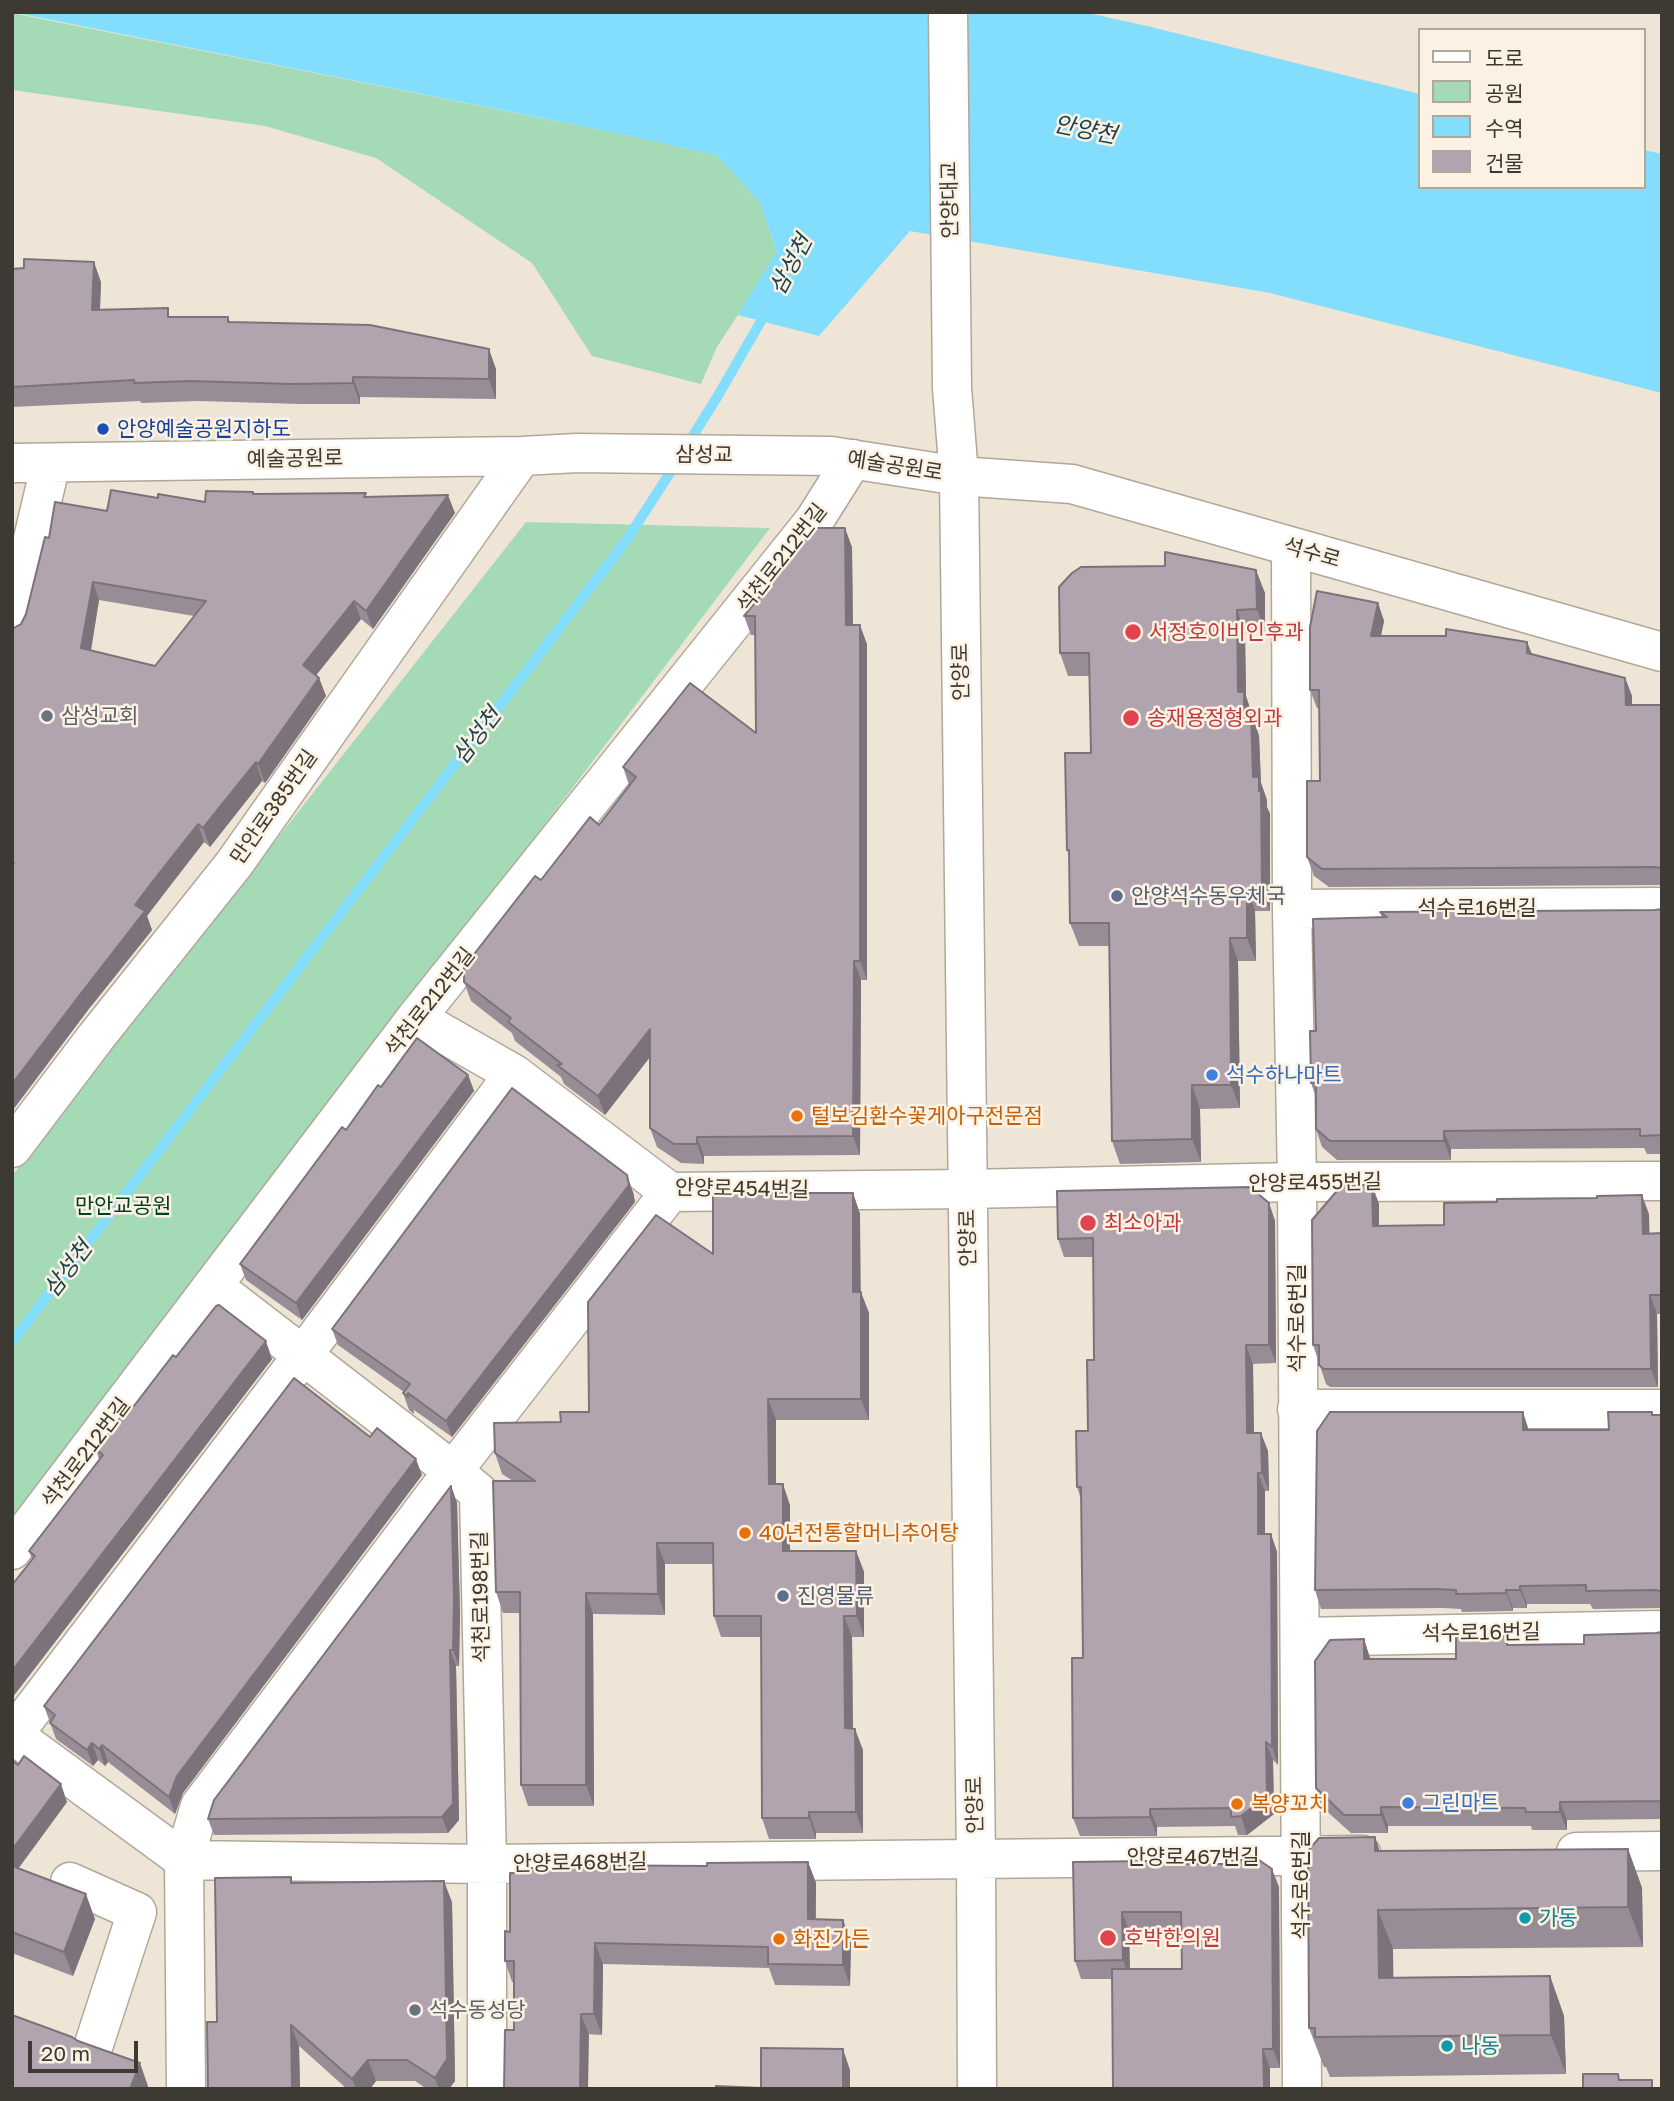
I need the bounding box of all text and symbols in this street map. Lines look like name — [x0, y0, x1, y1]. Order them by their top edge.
legend — [1418, 28, 1646, 189]
text: 도로 — [1485, 45, 1524, 71]
text: 공원 — [1485, 80, 1524, 106]
water label: 안양천 — [1051, 110, 1119, 150]
text: 수역 — [1485, 115, 1524, 141]
text: 건물 — [1485, 150, 1524, 176]
street label: 안양대교 — [937, 161, 963, 239]
water label: 삼성천 — [764, 230, 818, 300]
place label: 안양예술공원지하도 — [117, 416, 291, 442]
marker: 안양예술공원지하도 — [95, 421, 111, 437]
street label: 삼성교 — [675, 442, 733, 468]
street label: 예술공원로 — [246, 446, 344, 472]
street label: 예술공원로 — [845, 446, 945, 486]
street label: 석천로212번길 — [732, 499, 832, 617]
street label: 석수로 — [1281, 533, 1343, 573]
place label: 서정호이비인후과 — [1149, 619, 1304, 645]
marker: 서정호이비인후과 — [1123, 622, 1143, 642]
street label: 안양로 — [948, 643, 974, 701]
water label: 삼성천 — [447, 702, 507, 770]
place label: 삼성교회 — [61, 703, 138, 729]
place label: 송재용정형외과 — [1147, 705, 1282, 731]
marker: 삼성교회 — [39, 708, 55, 724]
marker: 송재용정형외과 — [1121, 708, 1141, 728]
street label: 만안로385번길 — [225, 745, 323, 869]
place label: 안양석수동우체국 — [1131, 883, 1286, 909]
marker: 안양석수동우체국 — [1109, 888, 1125, 904]
street label: 석수로16번길 — [1417, 895, 1537, 921]
street label: 석천로212번길 — [380, 943, 480, 1061]
place label: 석수하나마트 — [1226, 1062, 1342, 1088]
marker: 석수하나마트 — [1204, 1067, 1220, 1083]
place label: 털보김환수꽃게아구전문점 — [811, 1103, 1043, 1129]
marker: 털보김환수꽃게아구전문점 — [789, 1108, 805, 1124]
street label: 안양로455번길 — [1248, 1169, 1382, 1197]
street label: 안양로454번길 — [675, 1175, 809, 1203]
park label: 만안교공원 — [75, 1193, 171, 1219]
street label: 안양로 — [955, 1209, 981, 1267]
place label: 최소아과 — [1104, 1210, 1181, 1236]
marker: 최소아과 — [1078, 1213, 1098, 1233]
water label: 삼성천 — [38, 1235, 98, 1303]
street label: 석수로6번길 — [1284, 1263, 1310, 1373]
street label: 석천로212번길 — [36, 1393, 136, 1513]
place label: 40년전통할머니추어탕 — [759, 1520, 959, 1546]
marker: 40년전통할머니추어탕 — [737, 1525, 753, 1541]
street label: 석천로198번길 — [467, 1531, 495, 1663]
place label: 진영물류 — [797, 1583, 874, 1609]
marker: 진영물류 — [775, 1588, 791, 1604]
street label: 석수로16번길 — [1421, 1619, 1541, 1647]
street label: 안양로 — [962, 1776, 988, 1834]
place label: 그린마트 — [1422, 1790, 1499, 1816]
place label: 복양꼬치 — [1251, 1791, 1328, 1817]
marker: 그린마트 — [1400, 1795, 1416, 1811]
marker: 복양꼬치 — [1229, 1796, 1245, 1812]
street label: 석수로6번길 — [1288, 1830, 1314, 1940]
street label: 안양로467번길 — [1126, 1844, 1260, 1870]
street label: 안양로468번길 — [512, 1849, 648, 1877]
place label: 가동 — [1539, 1905, 1578, 1931]
marker: 가동 — [1517, 1910, 1533, 1926]
place label: 호박한의원 — [1124, 1925, 1221, 1951]
place label: 화진가든 — [793, 1926, 870, 1952]
marker: 호박한의원 — [1098, 1928, 1118, 1948]
marker: 화진가든 — [771, 1931, 787, 1947]
place label: 석수동성당 — [429, 1997, 526, 2023]
marker: 석수동성당 — [407, 2002, 423, 2018]
scale bar — [32, 2028, 142, 2072]
place label: 나동 — [1461, 2033, 1500, 2059]
marker: 나동 — [1439, 2038, 1455, 2054]
text: 20 m — [41, 2040, 90, 2066]

